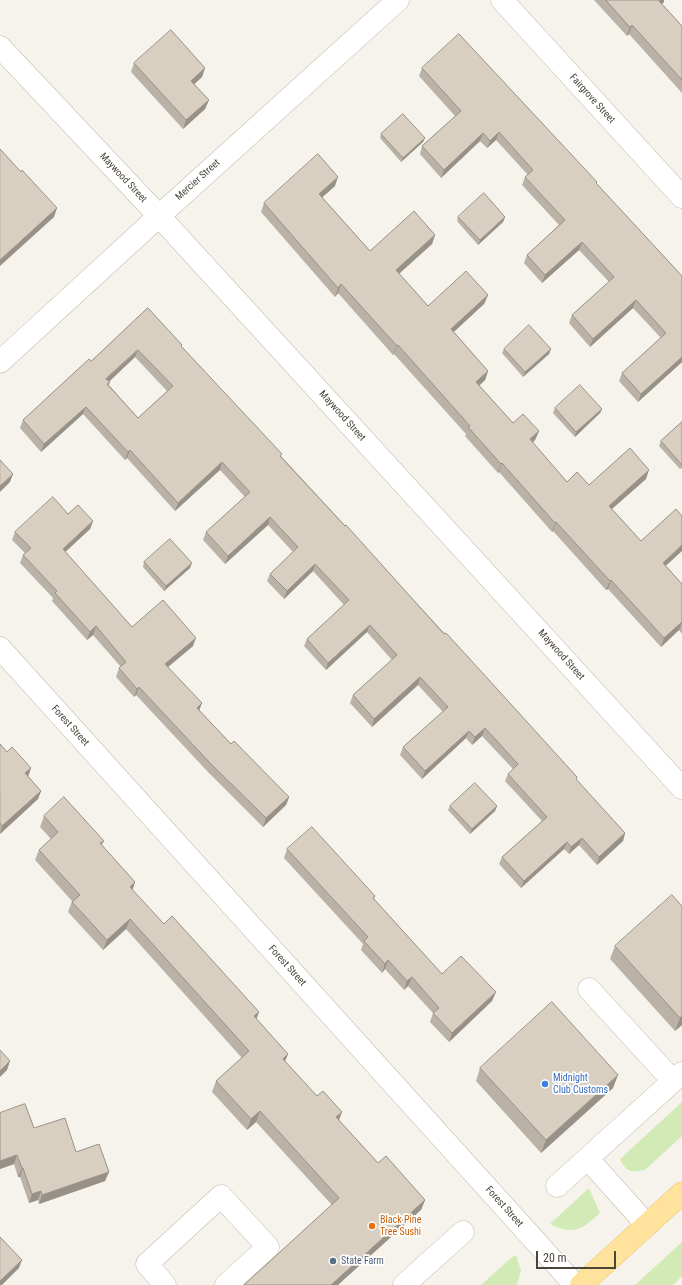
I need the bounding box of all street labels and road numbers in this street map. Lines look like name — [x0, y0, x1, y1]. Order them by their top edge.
street label: Fairgrove Street — [567, 72, 617, 126]
street label: Maywood Street — [97, 151, 149, 205]
street label: Mercier Street — [173, 157, 223, 203]
street label: Maywood Street — [316, 388, 368, 444]
street label: Maywood Street — [535, 627, 587, 683]
street label: Forest Street — [49, 703, 91, 749]
street label: Forest Street — [266, 943, 308, 989]
street label: Forest Street — [483, 1184, 525, 1230]

